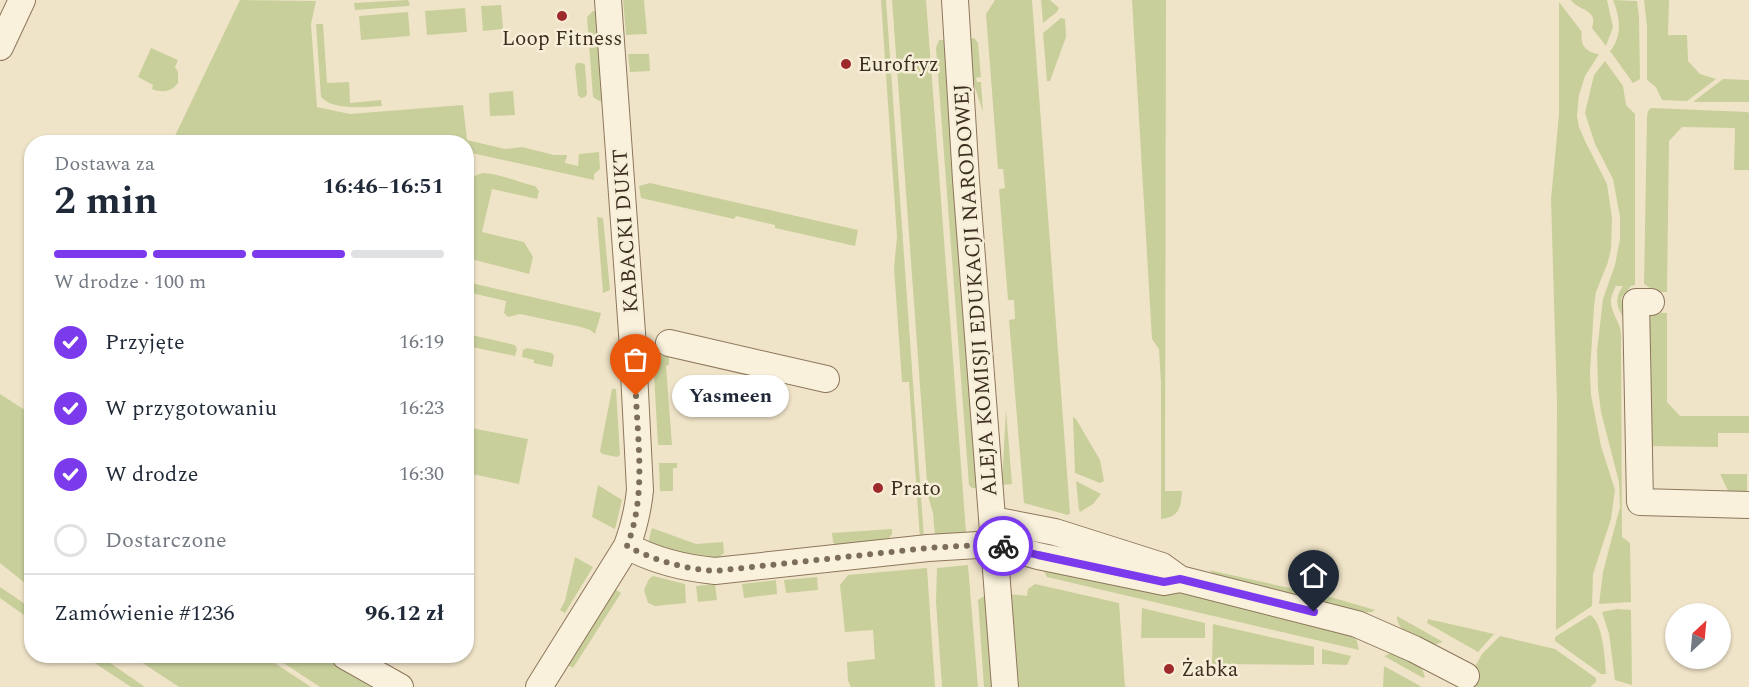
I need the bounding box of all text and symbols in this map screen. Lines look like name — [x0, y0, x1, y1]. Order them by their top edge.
marker: Loop Fitness — [555, 9, 569, 23]
place label: Loop Fitness — [502, 23, 622, 55]
place label: Eurofryz — [858, 49, 939, 81]
marker: Eurofryz — [839, 57, 853, 71]
street label: ALEJA KOMISJI EDUKACJI NARODOWEJ — [946, 82, 1006, 498]
street label: KABACKI DUKT — [604, 148, 648, 314]
text: Dostawa za — [54, 149, 155, 179]
text: 16:46–16:51 — [322, 170, 444, 203]
text: 2 min — [54, 172, 158, 231]
text: W drodze · 100 m — [54, 267, 206, 297]
icon: check — [54, 326, 87, 359]
text: Przyjęte — [105, 326, 185, 359]
text: 16:19 — [399, 327, 444, 357]
pin — [610, 334, 661, 396]
icon: bag — [619, 343, 652, 376]
callout: Yasmeen — [672, 375, 789, 417]
text: Yasmeen — [689, 381, 772, 411]
icon: check — [54, 392, 87, 425]
text: W przygotowaniu — [105, 392, 277, 425]
text: 16:23 — [399, 393, 444, 423]
icon: check — [54, 458, 87, 491]
text: W drodze — [105, 458, 198, 491]
text: 16:30 — [399, 459, 444, 489]
place label: Prato — [890, 473, 941, 505]
marker: Prato — [871, 481, 885, 495]
courier — [973, 516, 1033, 576]
text: Dostarczone — [105, 524, 227, 557]
icon: bike — [987, 530, 1020, 563]
pin — [1288, 550, 1339, 612]
icon: home — [1297, 559, 1330, 592]
text: Zamówienie #1236 — [54, 597, 235, 630]
text: 96.12 zł — [365, 597, 444, 630]
north arrow — [1665, 603, 1731, 669]
map controls — [1665, 603, 1731, 669]
place label: Żabka — [1181, 654, 1239, 686]
marker: Żabka — [1162, 662, 1176, 676]

